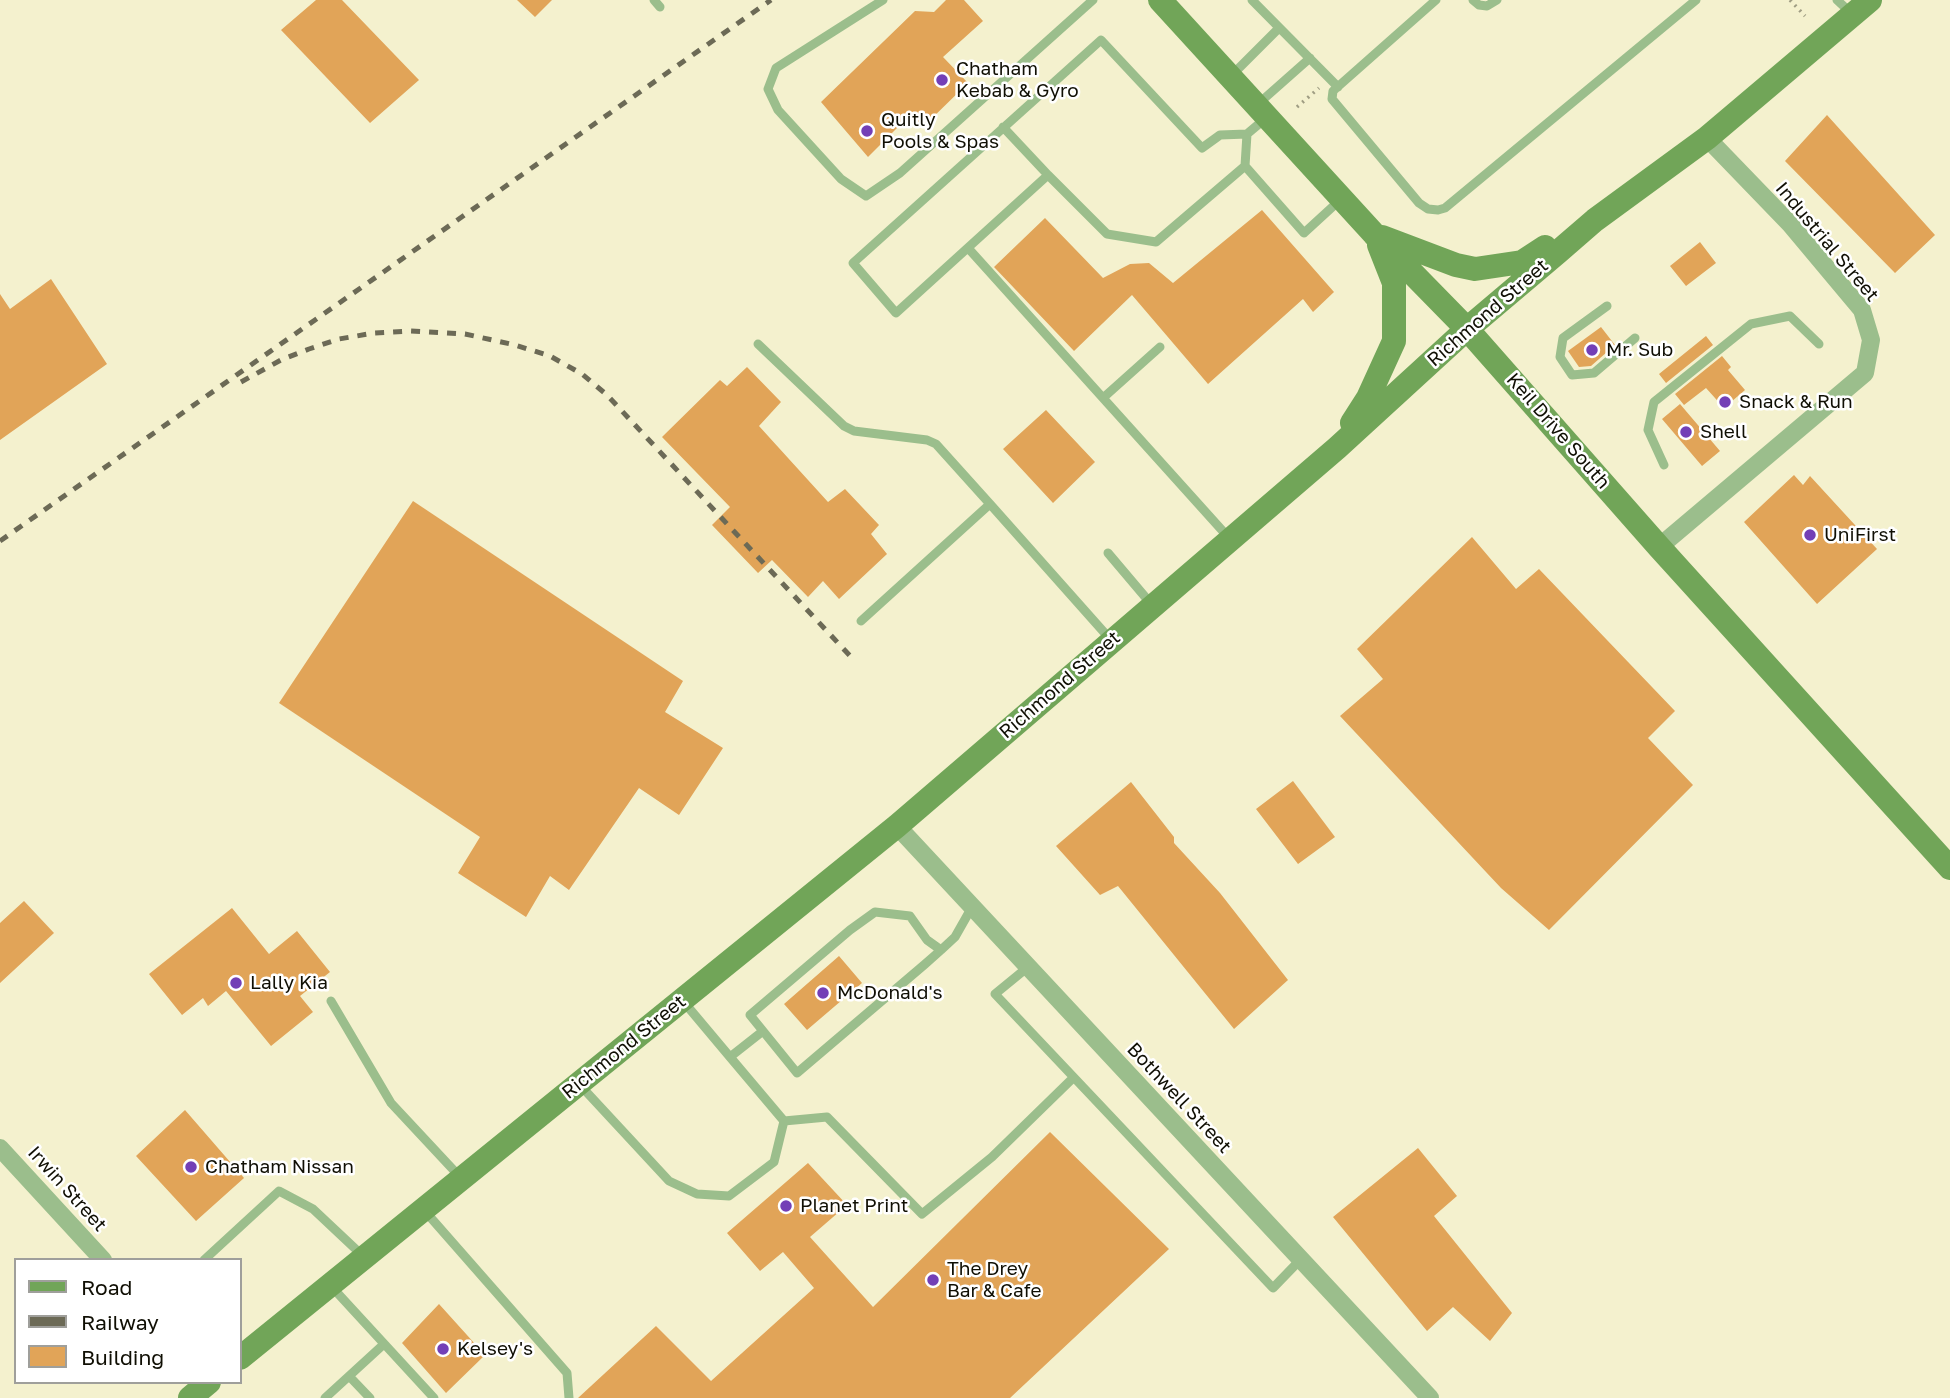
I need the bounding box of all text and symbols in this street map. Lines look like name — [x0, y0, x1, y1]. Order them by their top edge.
place label: Chatham Kebab & Gyro — [956, 58, 1079, 102]
marker: Chatham Kebab & Gyro — [934, 72, 950, 88]
place label: Quitly Pools & Spas — [881, 109, 999, 153]
marker: Quitly Pools & Spas — [859, 123, 875, 139]
street label: Industrial Street — [1770, 178, 1884, 306]
street label: Richmond Street — [1423, 254, 1553, 372]
place label: Mr. Sub — [1606, 339, 1673, 361]
marker: Mr. Sub — [1584, 342, 1600, 358]
street label: Keil Drive South — [1502, 368, 1614, 494]
place label: Snack & Run — [1739, 391, 1853, 413]
marker: Snack & Run — [1717, 394, 1733, 410]
place label: Shell — [1700, 421, 1747, 443]
marker: Shell — [1678, 424, 1694, 440]
place label: UniFirst — [1824, 524, 1896, 546]
marker: UniFirst — [1802, 527, 1818, 543]
street label: Richmond Street — [995, 626, 1125, 744]
place label: Lally Kia — [250, 972, 328, 994]
marker: Lally Kia — [228, 975, 244, 991]
place label: McDonald's — [837, 982, 943, 1004]
marker: McDonald's — [815, 985, 831, 1001]
street label: Richmond Street — [558, 990, 690, 1104]
street label: Bothwell Street — [1122, 1038, 1236, 1158]
street label: Irwin Street — [23, 1142, 111, 1236]
place label: Chatham Nissan — [205, 1156, 354, 1178]
marker: Chatham Nissan — [183, 1159, 199, 1175]
place label: Planet Print — [800, 1195, 908, 1217]
marker: Planet Print — [778, 1198, 794, 1214]
legend — [14, 1258, 242, 1384]
place label: The Drey Bar & Cafe — [947, 1258, 1042, 1302]
marker: The Drey Bar & Cafe — [925, 1272, 941, 1288]
text: Road — [81, 1274, 132, 1300]
text: Railway — [81, 1309, 159, 1335]
place label: Kelsey's — [457, 1338, 533, 1360]
marker: Kelsey's — [435, 1341, 451, 1357]
text: Building — [81, 1344, 164, 1370]

